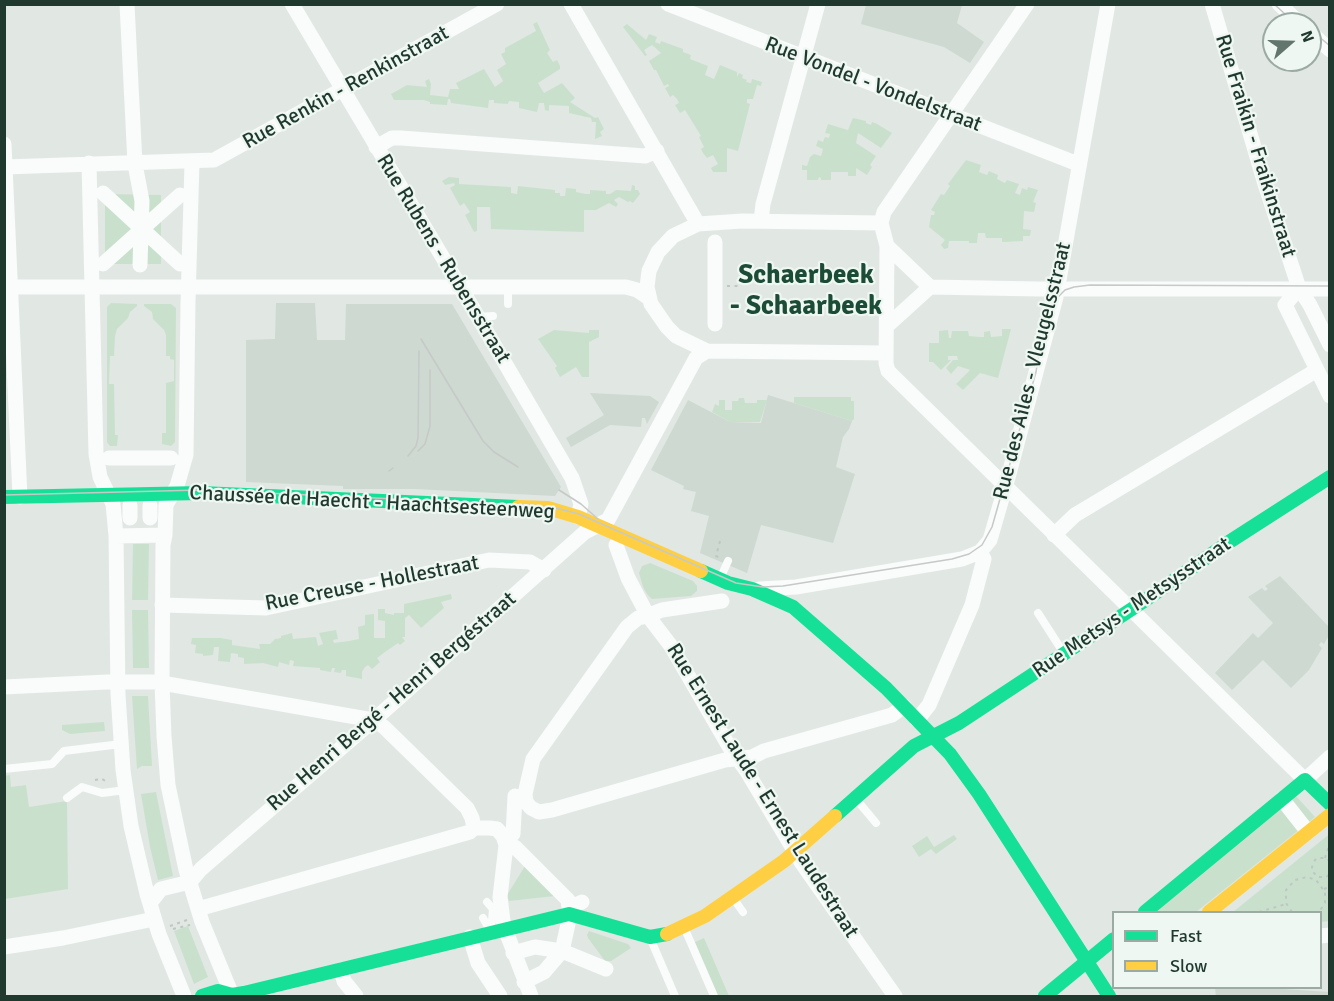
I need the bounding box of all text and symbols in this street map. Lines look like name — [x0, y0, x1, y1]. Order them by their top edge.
north arrow — [1262, 12, 1322, 72]
street label: Rue Renkin - Renkinstraat — [239, 21, 453, 155]
text: N — [1296, 28, 1318, 45]
street label: Rue Fraikin - Fraikinstraat — [1209, 31, 1301, 261]
street label: Rue Vondel - Vondelstraat — [761, 32, 985, 138]
street label: Rue Rubens - Rubensstraat — [371, 150, 515, 368]
street label: Rue des Ailes - Vleugelsstraat — [989, 240, 1077, 502]
district label: Schaerbeek - Schaarbeek — [730, 260, 882, 323]
street label: Chaussée de Haecht - Haachtsesteenweg — [189, 481, 555, 525]
street label: Rue Metsys - Metsysstraat — [1028, 532, 1236, 684]
street label: Rue Creuse - Hollestraat — [263, 551, 481, 617]
street label: Rue Henri Bergé - Henri Bergéstraat — [262, 587, 522, 817]
street label: Rue Ernest Laude - Ernest Laudestraat — [661, 639, 863, 943]
legend — [1112, 911, 1322, 989]
text: Fast — [1170, 925, 1202, 947]
text: Slow — [1170, 955, 1207, 977]

